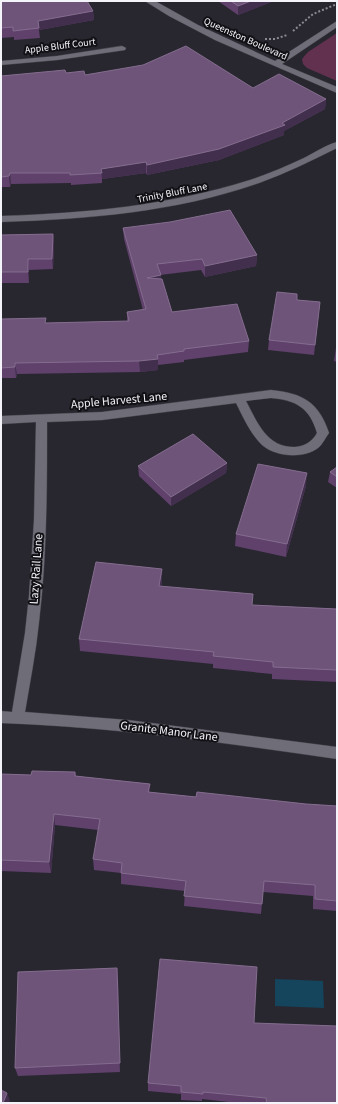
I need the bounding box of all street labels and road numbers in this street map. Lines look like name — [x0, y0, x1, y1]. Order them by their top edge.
street label: Queenston Boulevard — [201, 14, 290, 64]
street label: Apple Bluff Court — [24, 35, 97, 57]
street label: Trinity Bluff Lane — [136, 179, 208, 207]
street label: Apple Harvest Lane — [70, 388, 168, 413]
street label: Lazy Rail Lane — [26, 533, 47, 605]
street label: Granite Manor Lane — [119, 717, 219, 746]

